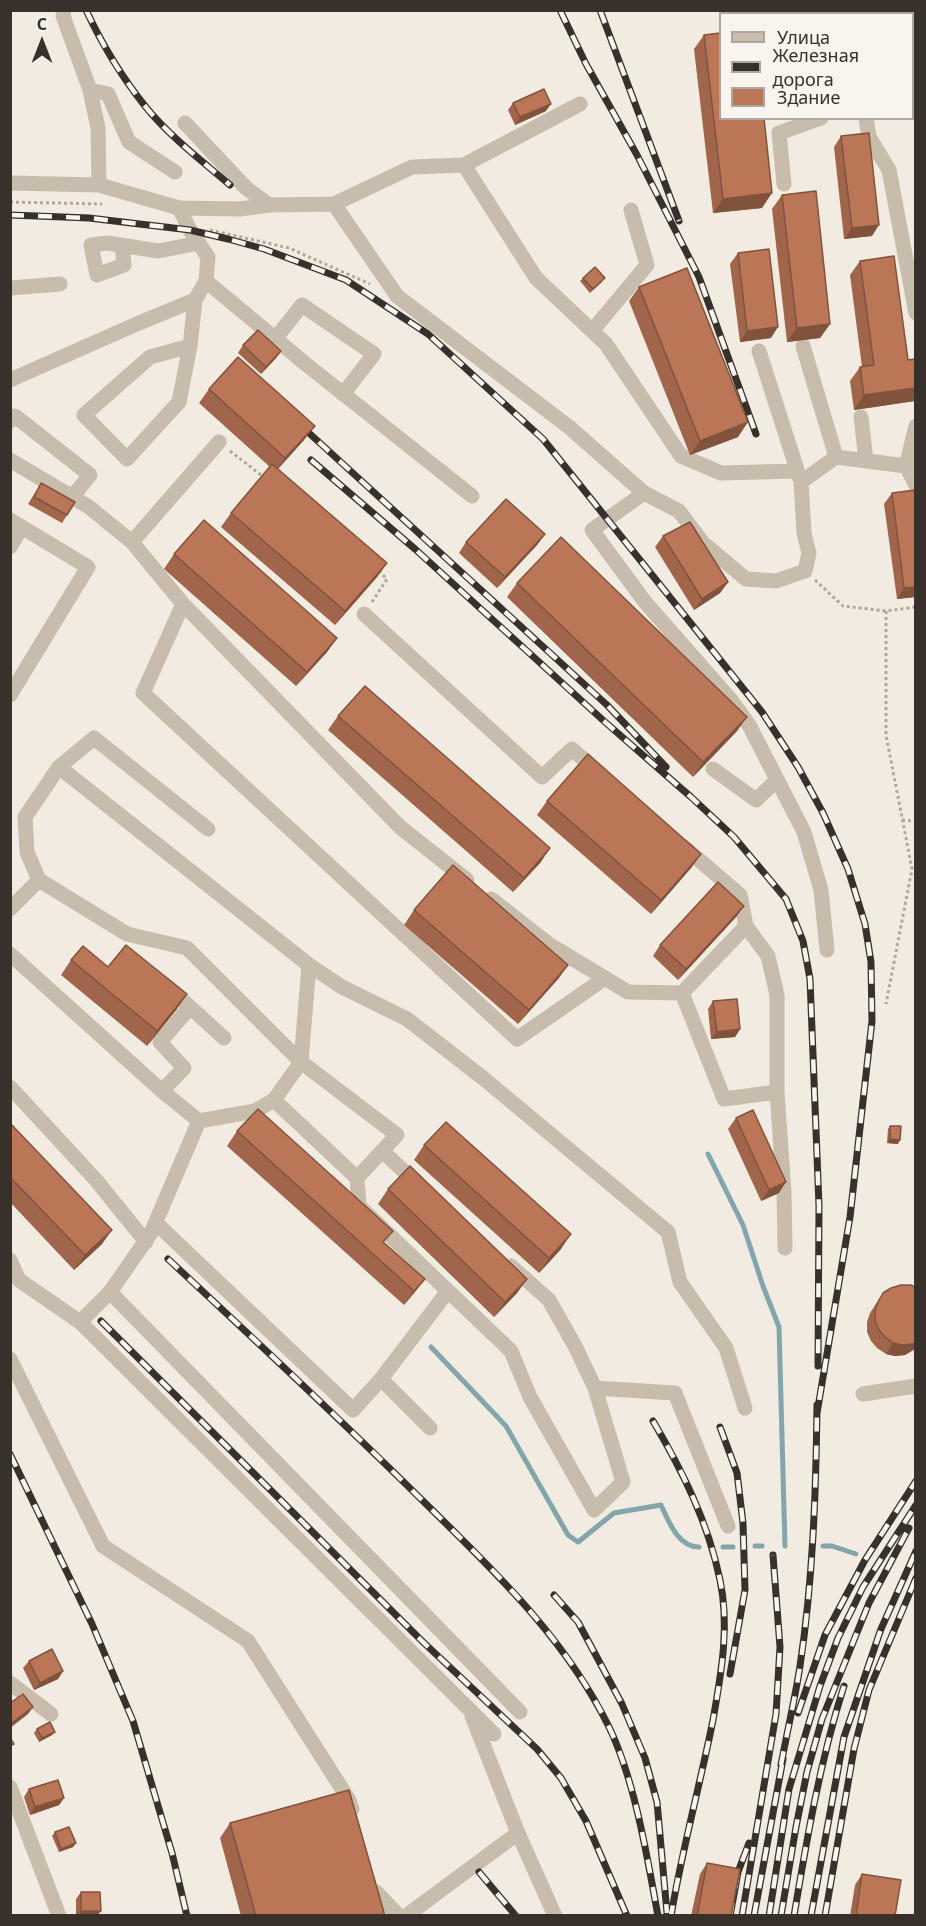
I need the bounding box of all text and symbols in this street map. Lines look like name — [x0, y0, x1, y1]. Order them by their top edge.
north arrow — [12, 12, 72, 72]
legend — [719, 12, 914, 120]
text: С — [37, 13, 47, 35]
text: Улица — [777, 25, 830, 49]
text: Железная дорога — [773, 43, 859, 91]
text: Здание — [777, 85, 840, 109]

